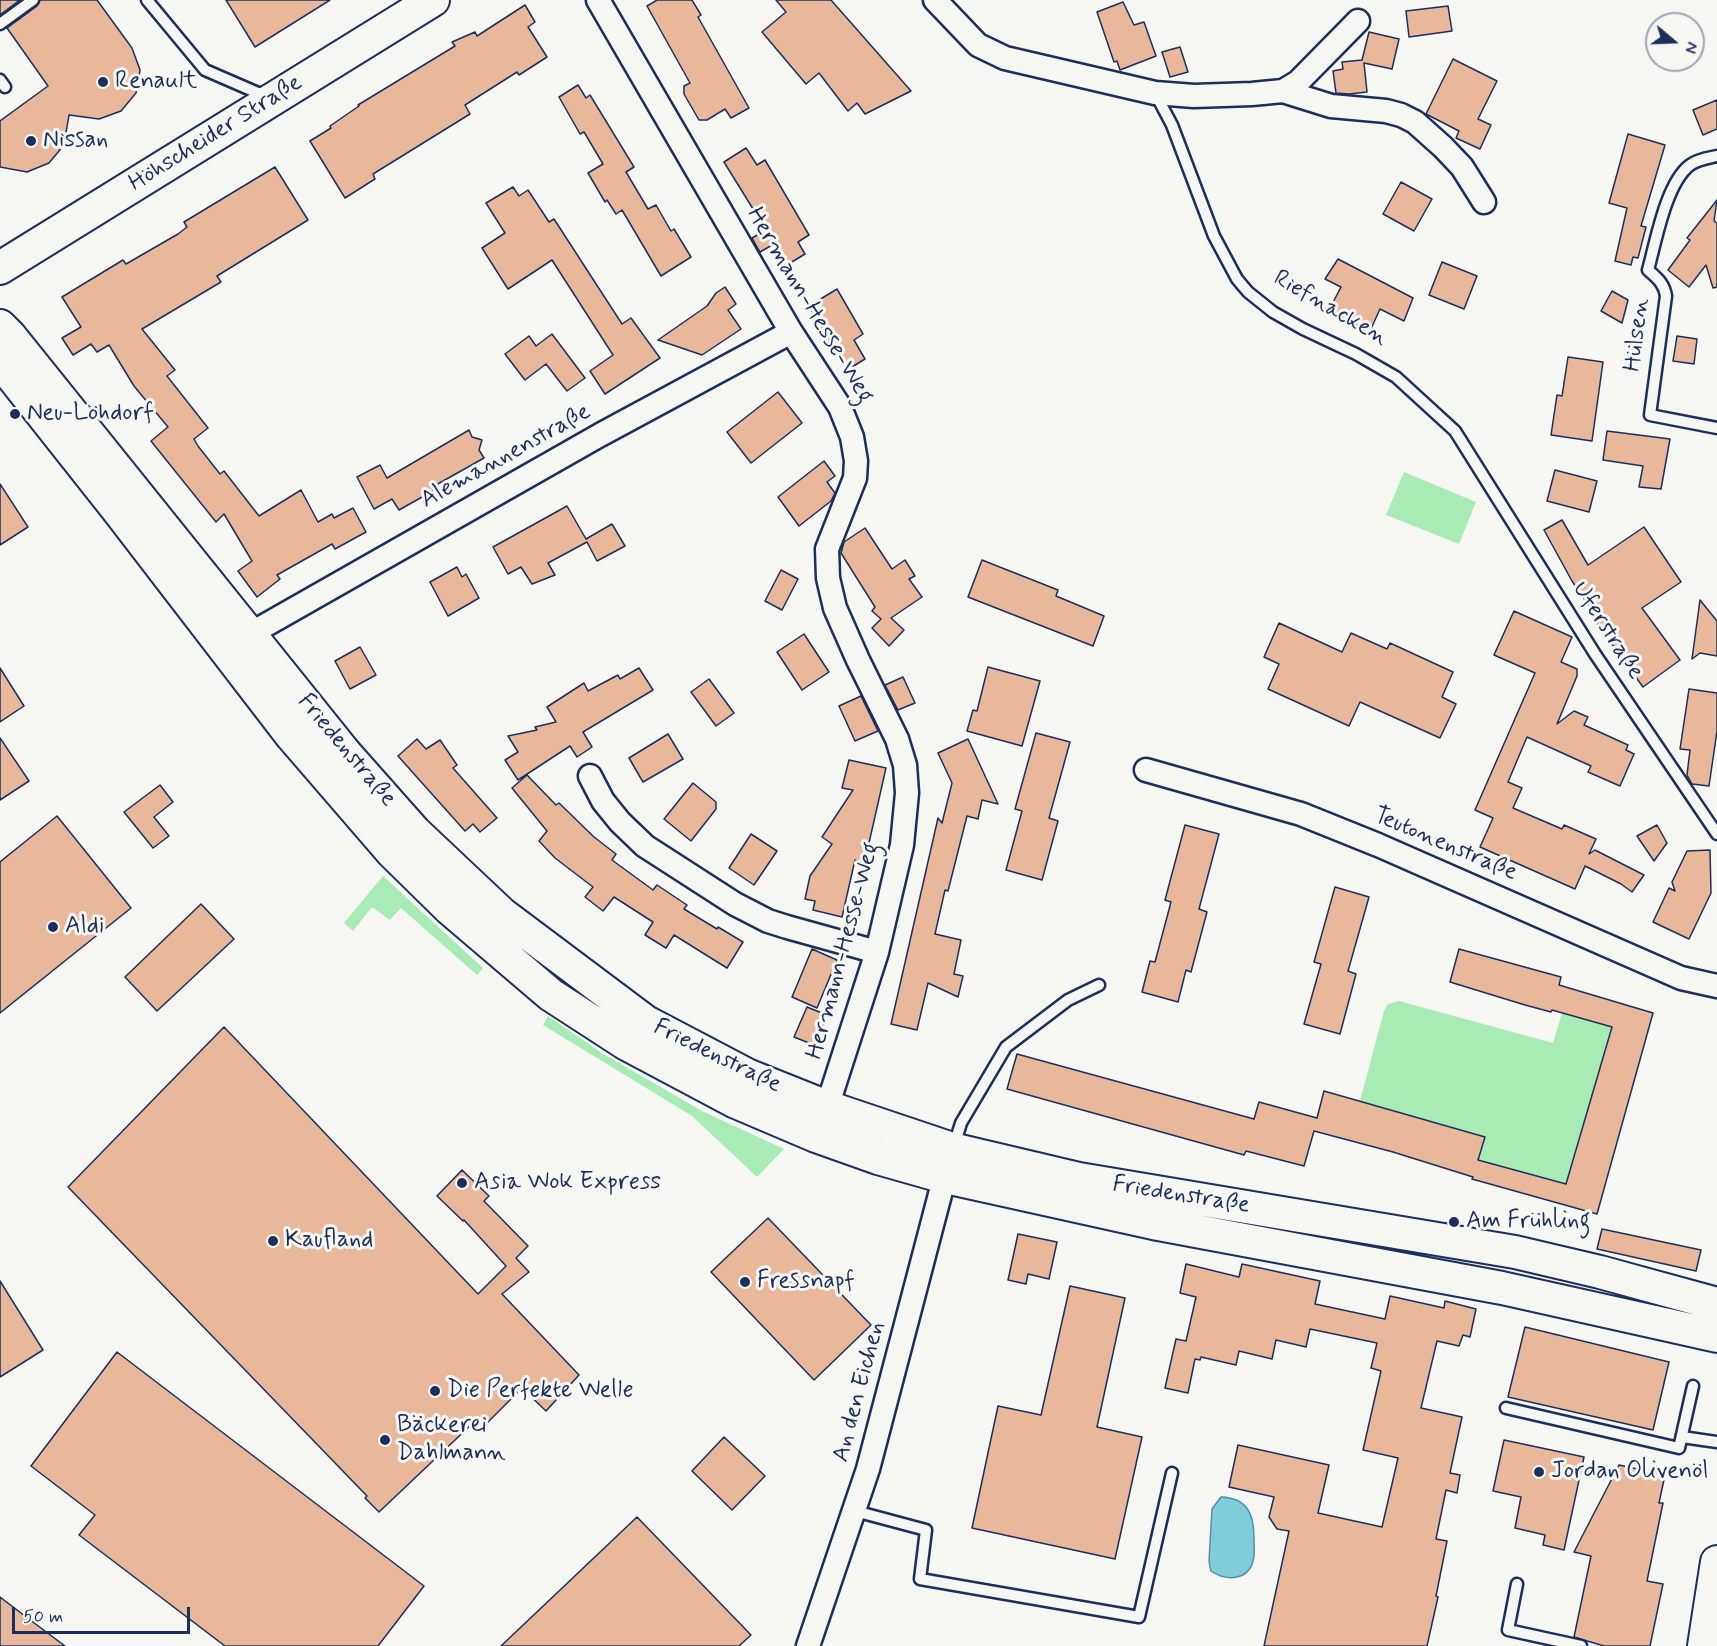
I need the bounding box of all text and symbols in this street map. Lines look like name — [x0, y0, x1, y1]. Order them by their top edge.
north arrow — [1645, 12, 1705, 72]
text: N — [1679, 39, 1702, 56]
place label: Renault — [115, 68, 197, 96]
street label: Höhscheider Straße — [124, 69, 308, 199]
marker: Renault — [96, 75, 110, 89]
place label: Nissan — [43, 127, 108, 155]
marker: Nissan — [24, 134, 38, 148]
street label: Hermann-Hesse-Weg — [739, 203, 879, 409]
street label: Riefnacken — [1268, 265, 1392, 353]
street label: Hülsen — [1619, 297, 1657, 373]
street label: Alemannenstraße — [416, 398, 596, 516]
place label: Neu-Löhdorf — [27, 400, 154, 428]
marker: Neu-Löhdorf — [8, 407, 22, 421]
street label: Uferstraße — [1565, 577, 1649, 685]
street label: Friedenstraße — [290, 689, 402, 813]
street label: Teutonenstraße — [1369, 802, 1521, 888]
street label: Hermann-Hesse-Weg — [801, 839, 887, 1063]
place label: Aldi — [65, 913, 104, 941]
marker: Aldi — [46, 920, 60, 934]
street label: Friedenstraße — [648, 1014, 786, 1100]
place label: Asia Wok Express — [474, 1169, 661, 1197]
street label: Friedenstraße — [1110, 1171, 1252, 1221]
marker: Asia Wok Express — [455, 1176, 469, 1190]
place label: Am Frühling — [1466, 1208, 1591, 1236]
marker: Am Frühling — [1447, 1215, 1461, 1229]
place label: Kaufland — [285, 1227, 373, 1255]
marker: Kaufland — [266, 1234, 280, 1248]
place label: Fressnapf — [757, 1268, 855, 1296]
marker: Fressnapf — [738, 1275, 752, 1289]
street label: An den Eichen — [827, 1319, 893, 1465]
place label: Die Perfekte Welle — [447, 1377, 634, 1405]
marker: Die Perfekte Welle — [428, 1384, 442, 1398]
place label: Bäckerei Dahlmann — [397, 1412, 506, 1468]
marker: Bäckerei Dahlmann — [378, 1433, 392, 1447]
place label: Jordan Olivenöl — [1551, 1458, 1708, 1486]
marker: Jordan Olivenöl — [1532, 1465, 1546, 1479]
scale bar — [15, 1595, 194, 1633]
text: 50 m — [23, 1605, 63, 1629]

